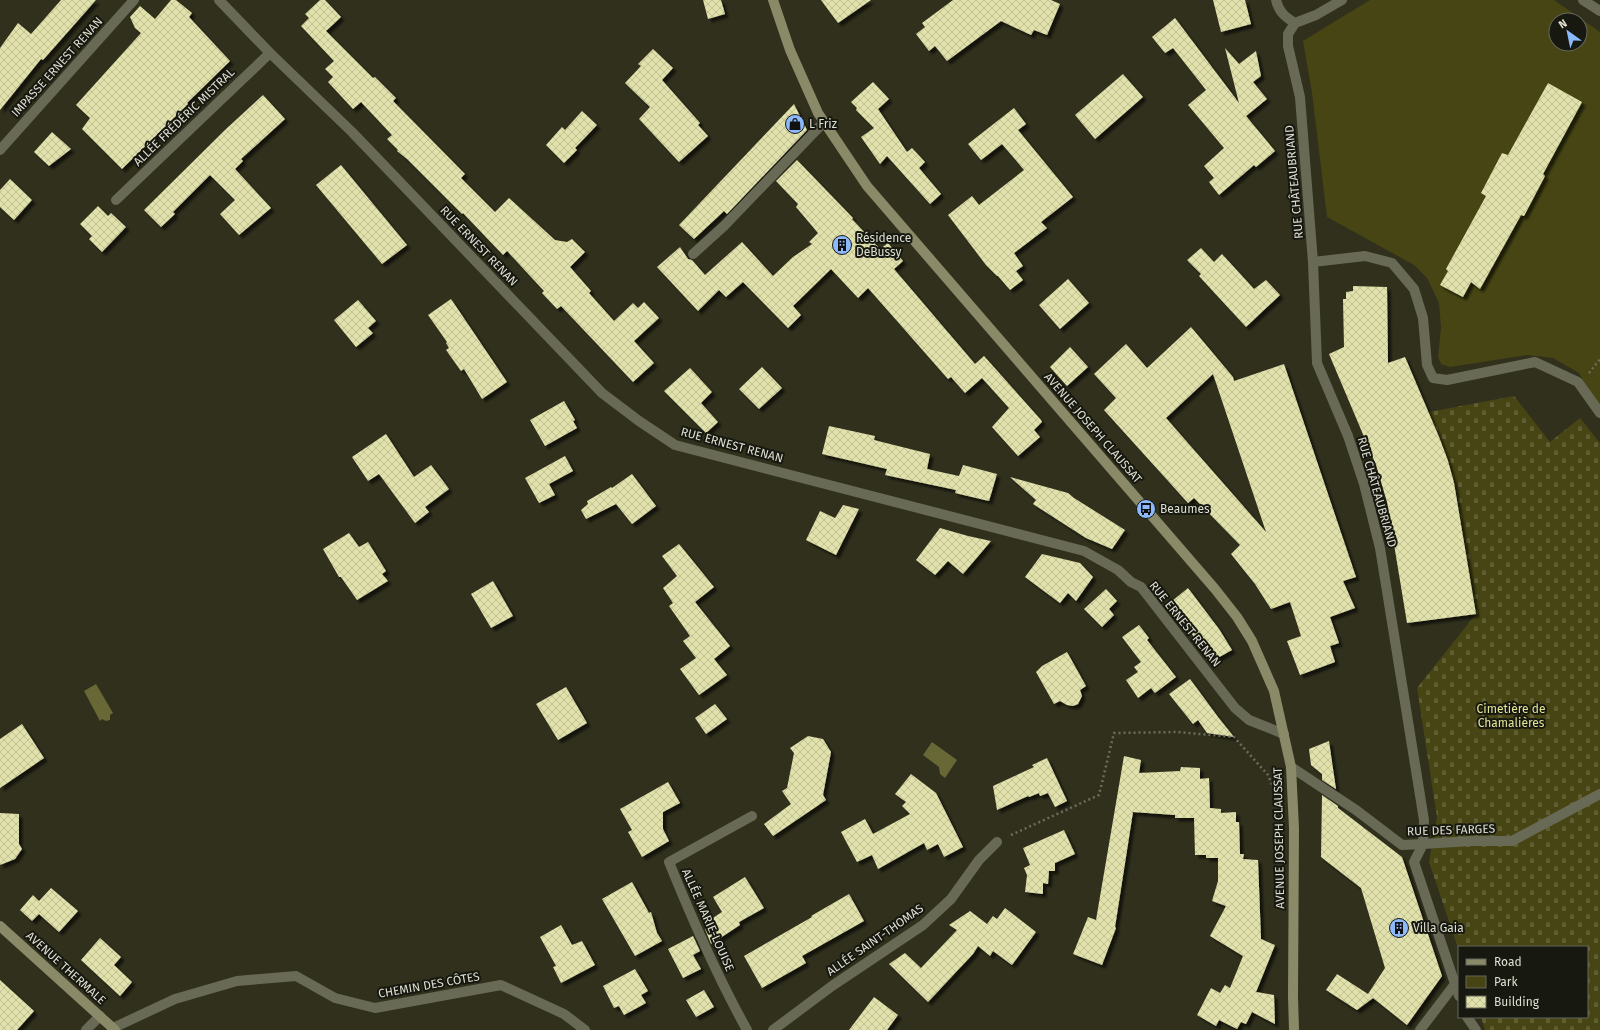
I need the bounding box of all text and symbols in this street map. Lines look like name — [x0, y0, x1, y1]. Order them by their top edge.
north arrow — [1548, 12, 1588, 52]
street label: IMPASSE ERNEST RENAN — [9, 14, 105, 120]
text: N — [1556, 17, 1569, 31]
street label: ALLÉE FRÉDÉRIC MISTRAL — [130, 64, 237, 169]
shop icon: L Friz — [784, 113, 806, 135]
place label: L Friz — [809, 117, 837, 131]
street label: RUE CHÂTEAUBRIAND — [1281, 124, 1306, 240]
street label: RUE ERNEST RENAN — [437, 203, 521, 289]
place label: Résidence DeBussy — [856, 231, 911, 259]
building icon: Résidence DeBussy — [831, 234, 853, 256]
street label: AVENUE JOSEPH CLAUSSAT — [1041, 370, 1145, 487]
street label: RUE ERNEST RENAN — [679, 425, 785, 465]
street label: RUE CHÂTEAUBRIAND — [1355, 435, 1400, 549]
bus stop icon: Beaumes — [1135, 498, 1157, 520]
place label: Beaumes — [1160, 502, 1210, 516]
street label: RUE ERNEST RENAN — [1146, 579, 1224, 669]
park label: Cimetière de Chamalières — [1477, 702, 1545, 730]
street label: AVENUE JOSEPH CLAUSSAT — [1271, 766, 1287, 909]
street label: RUE DES FARGES — [1407, 821, 1496, 839]
street label: ALLÉE MARIE-LOUISE — [679, 866, 738, 974]
street label: ALLÉE SAINT-THOMAS — [823, 900, 927, 979]
building icon: Villa Gaia — [1388, 917, 1410, 939]
place label: Villa Gaia — [1413, 921, 1464, 935]
street label: AVENUE THERMALE — [23, 929, 109, 1007]
legend — [1458, 946, 1588, 1018]
text: Road — [1494, 955, 1522, 969]
street label: CHEMIN DES CÔTES — [377, 968, 481, 1001]
text: Park — [1494, 975, 1518, 989]
text: Building — [1494, 995, 1540, 1009]

